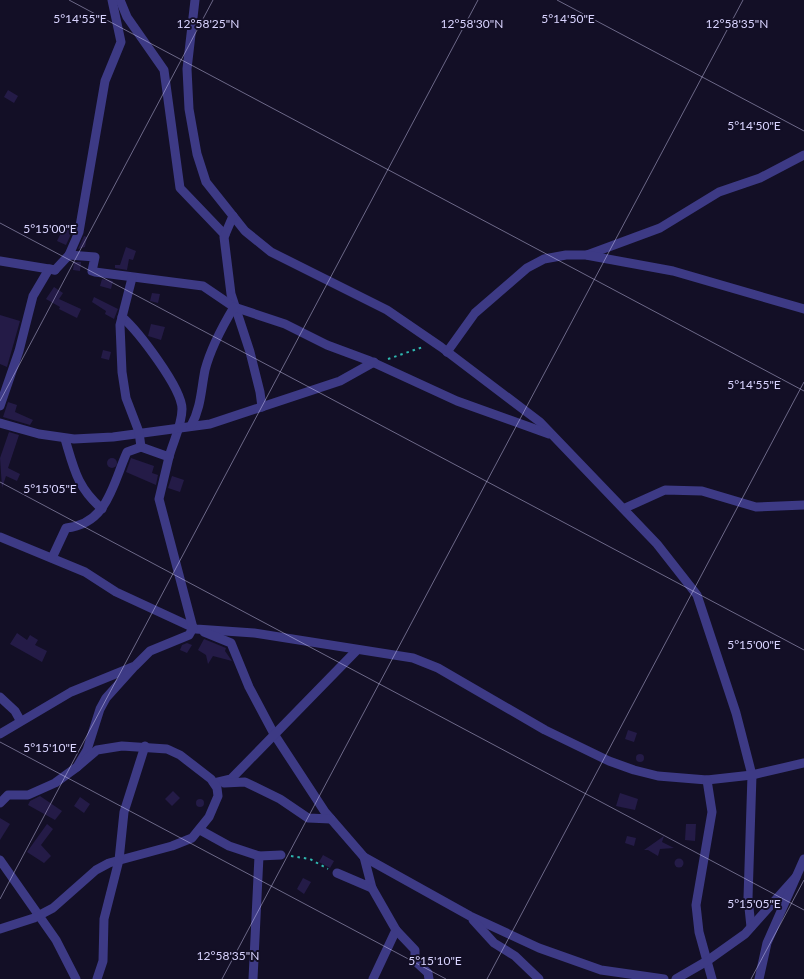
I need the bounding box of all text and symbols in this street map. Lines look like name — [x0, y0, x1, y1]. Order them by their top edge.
text: 5°14'55"E — [53, 11, 107, 26]
text: 5°14'50"E — [541, 11, 595, 26]
text: 12°58'25"N — [177, 16, 239, 31]
text: 12°58'30"N — [441, 16, 503, 31]
text: 12°58'35"N — [706, 16, 768, 31]
text: 5°14'50"E — [727, 118, 781, 133]
text: 5°15'00"E — [23, 221, 77, 236]
text: 5°14'55"E — [727, 377, 781, 392]
text: 5°15'05"E — [23, 481, 77, 496]
text: 5°15'00"E — [727, 637, 781, 652]
text: 5°15'10"E — [23, 740, 77, 755]
text: 5°15'05"E — [727, 896, 781, 911]
text: 12°58'35"N — [197, 948, 259, 963]
text: 5°15'10"E — [408, 953, 462, 968]

